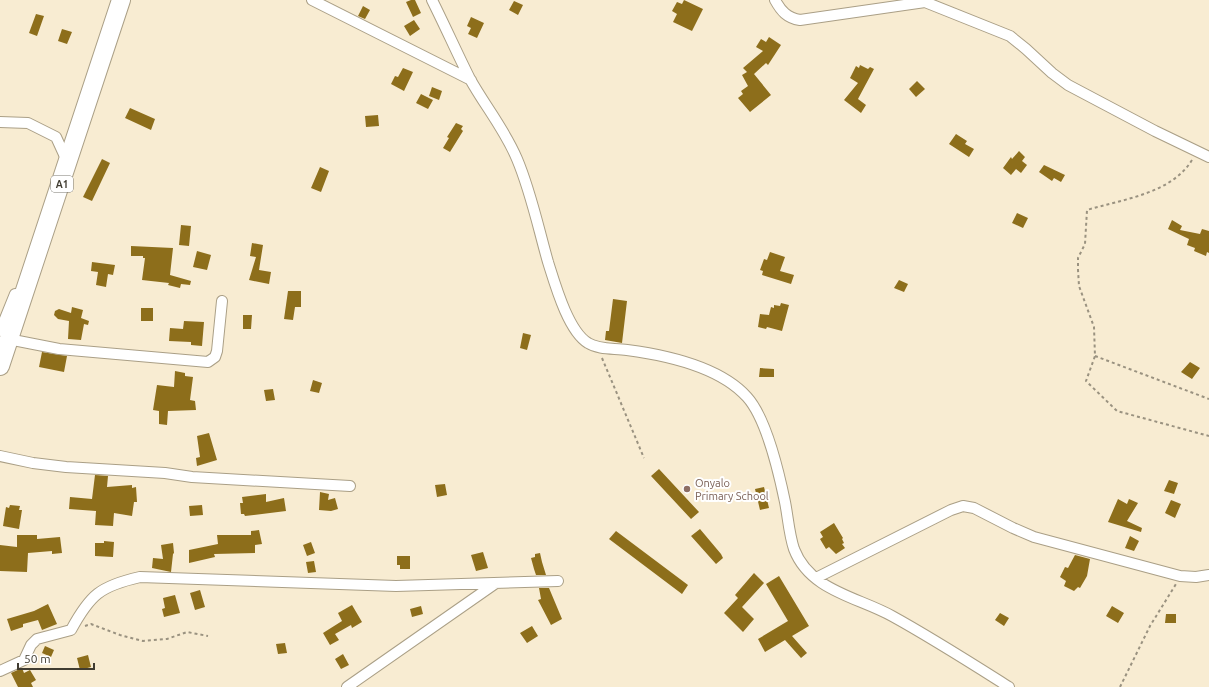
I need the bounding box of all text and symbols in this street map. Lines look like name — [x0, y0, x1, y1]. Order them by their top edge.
road number: A1 — [51, 176, 73, 192]
place label: Onyalo Primary School — [695, 477, 769, 502]
marker: Onyalo Primary School — [682, 484, 692, 494]
scale bar — [18, 645, 94, 671]
text: 50 m — [24, 652, 51, 665]

